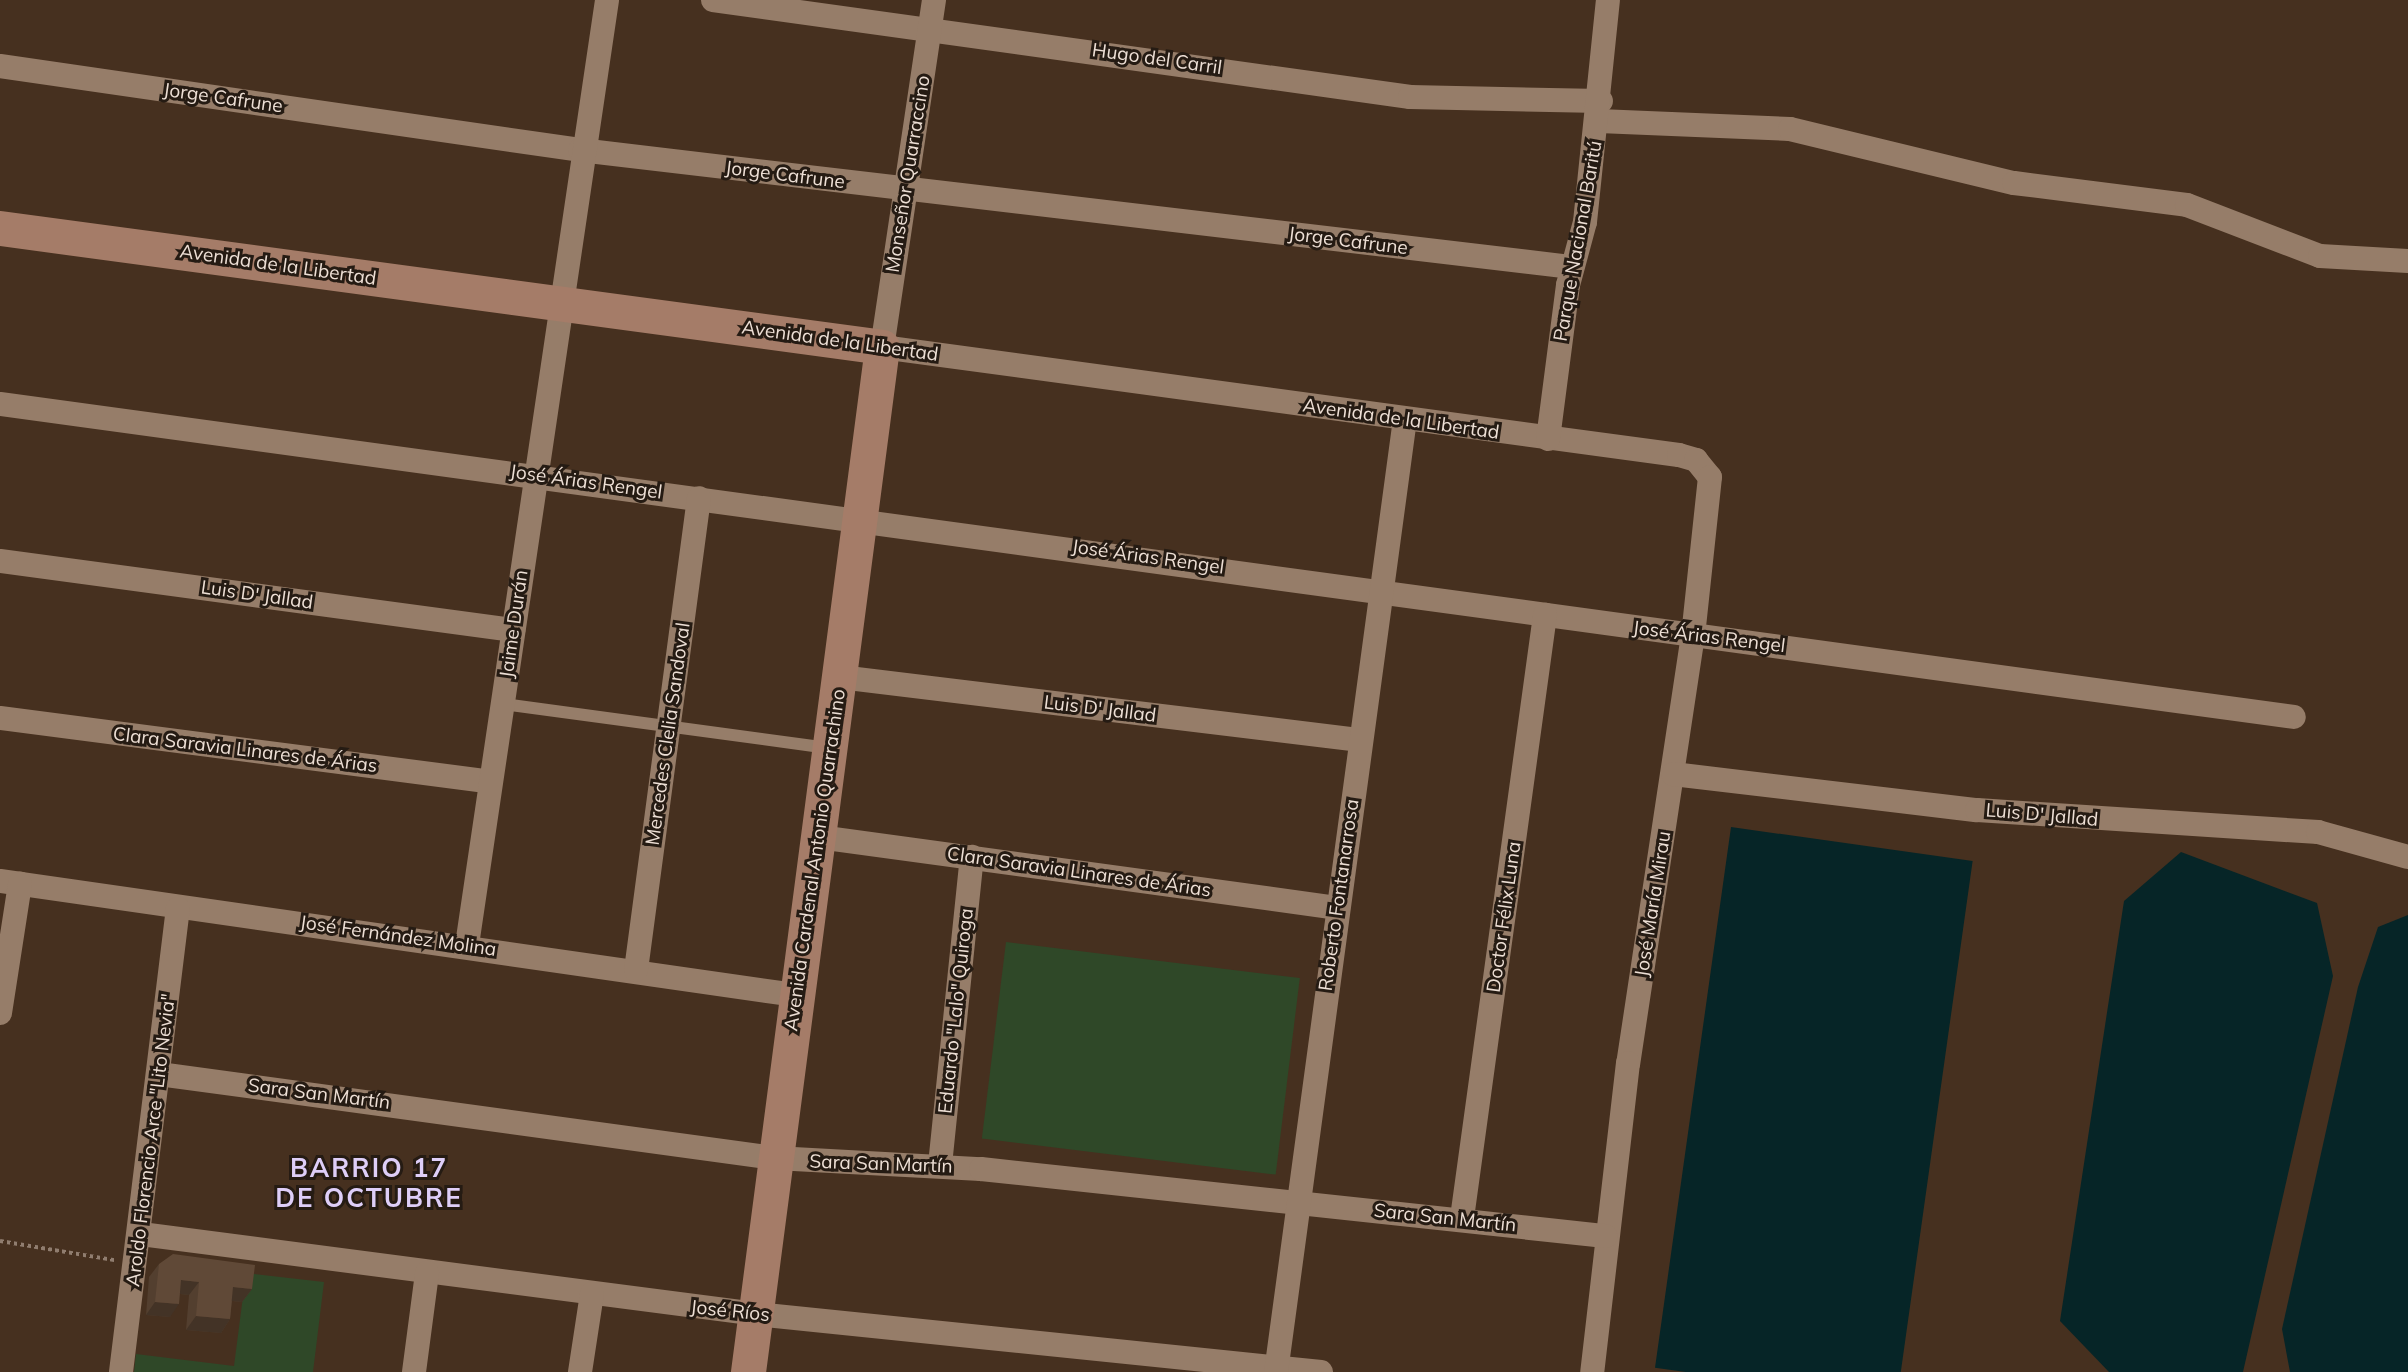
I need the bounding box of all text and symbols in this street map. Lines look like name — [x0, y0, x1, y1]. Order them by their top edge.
street label: Hugo del Carril — [1091, 39, 1223, 79]
street label: Monseñor Quarraccino — [881, 74, 935, 274]
street label: Jorge Cafrune — [162, 78, 284, 118]
street label: Parque Nacional Baritú — [1549, 139, 1607, 343]
street label: Jorge Cafrune — [724, 156, 846, 194]
street label: Jorge Cafrune — [1287, 222, 1409, 260]
street label: Avenida de la Libertad — [178, 240, 378, 290]
street label: Avenida de la Libertad — [740, 316, 940, 366]
street label: Avenida de la Libertad — [1301, 394, 1501, 444]
street label: José Árias Rengel — [508, 460, 664, 504]
street label: José Árias Rengel — [1070, 535, 1226, 579]
street label: Jaime Durán — [495, 569, 533, 679]
street label: Luis D' Jallad — [200, 576, 314, 614]
street label: José Árias Rengel — [1631, 616, 1787, 658]
street label: Mercedes Clelia Sandoval — [641, 621, 695, 847]
street label: Avenida Cardenal Antonio Quarrachino — [780, 688, 850, 1032]
street label: Luis D' Jallad — [1043, 691, 1157, 727]
street label: Clara Saravia Linares de Árias — [112, 722, 378, 778]
street label: Roberto Fontanarrosa — [1314, 798, 1364, 992]
street label: Luis D' Jallad — [1985, 799, 2099, 831]
street label: José María Mirau — [1630, 829, 1676, 979]
street label: Doctor Félix Luna — [1482, 840, 1526, 994]
street label: Clara Saravia Linares de Árias — [946, 842, 1212, 902]
street label: Eduardo "Lalo" Quiroga — [934, 907, 978, 1115]
street label: José Fernández Molina — [298, 911, 498, 961]
street label: Aroldo Florencio Arce "Lito Nevia" — [122, 992, 180, 1288]
street label: Sara San Martín — [247, 1074, 391, 1114]
street label: Sara San Martín — [809, 1150, 953, 1178]
district label: BARRIO 17 DE OCTUBRE — [277, 1152, 461, 1214]
street label: Sara San Martín — [1373, 1199, 1517, 1237]
street label: José Ríos — [689, 1295, 771, 1327]

